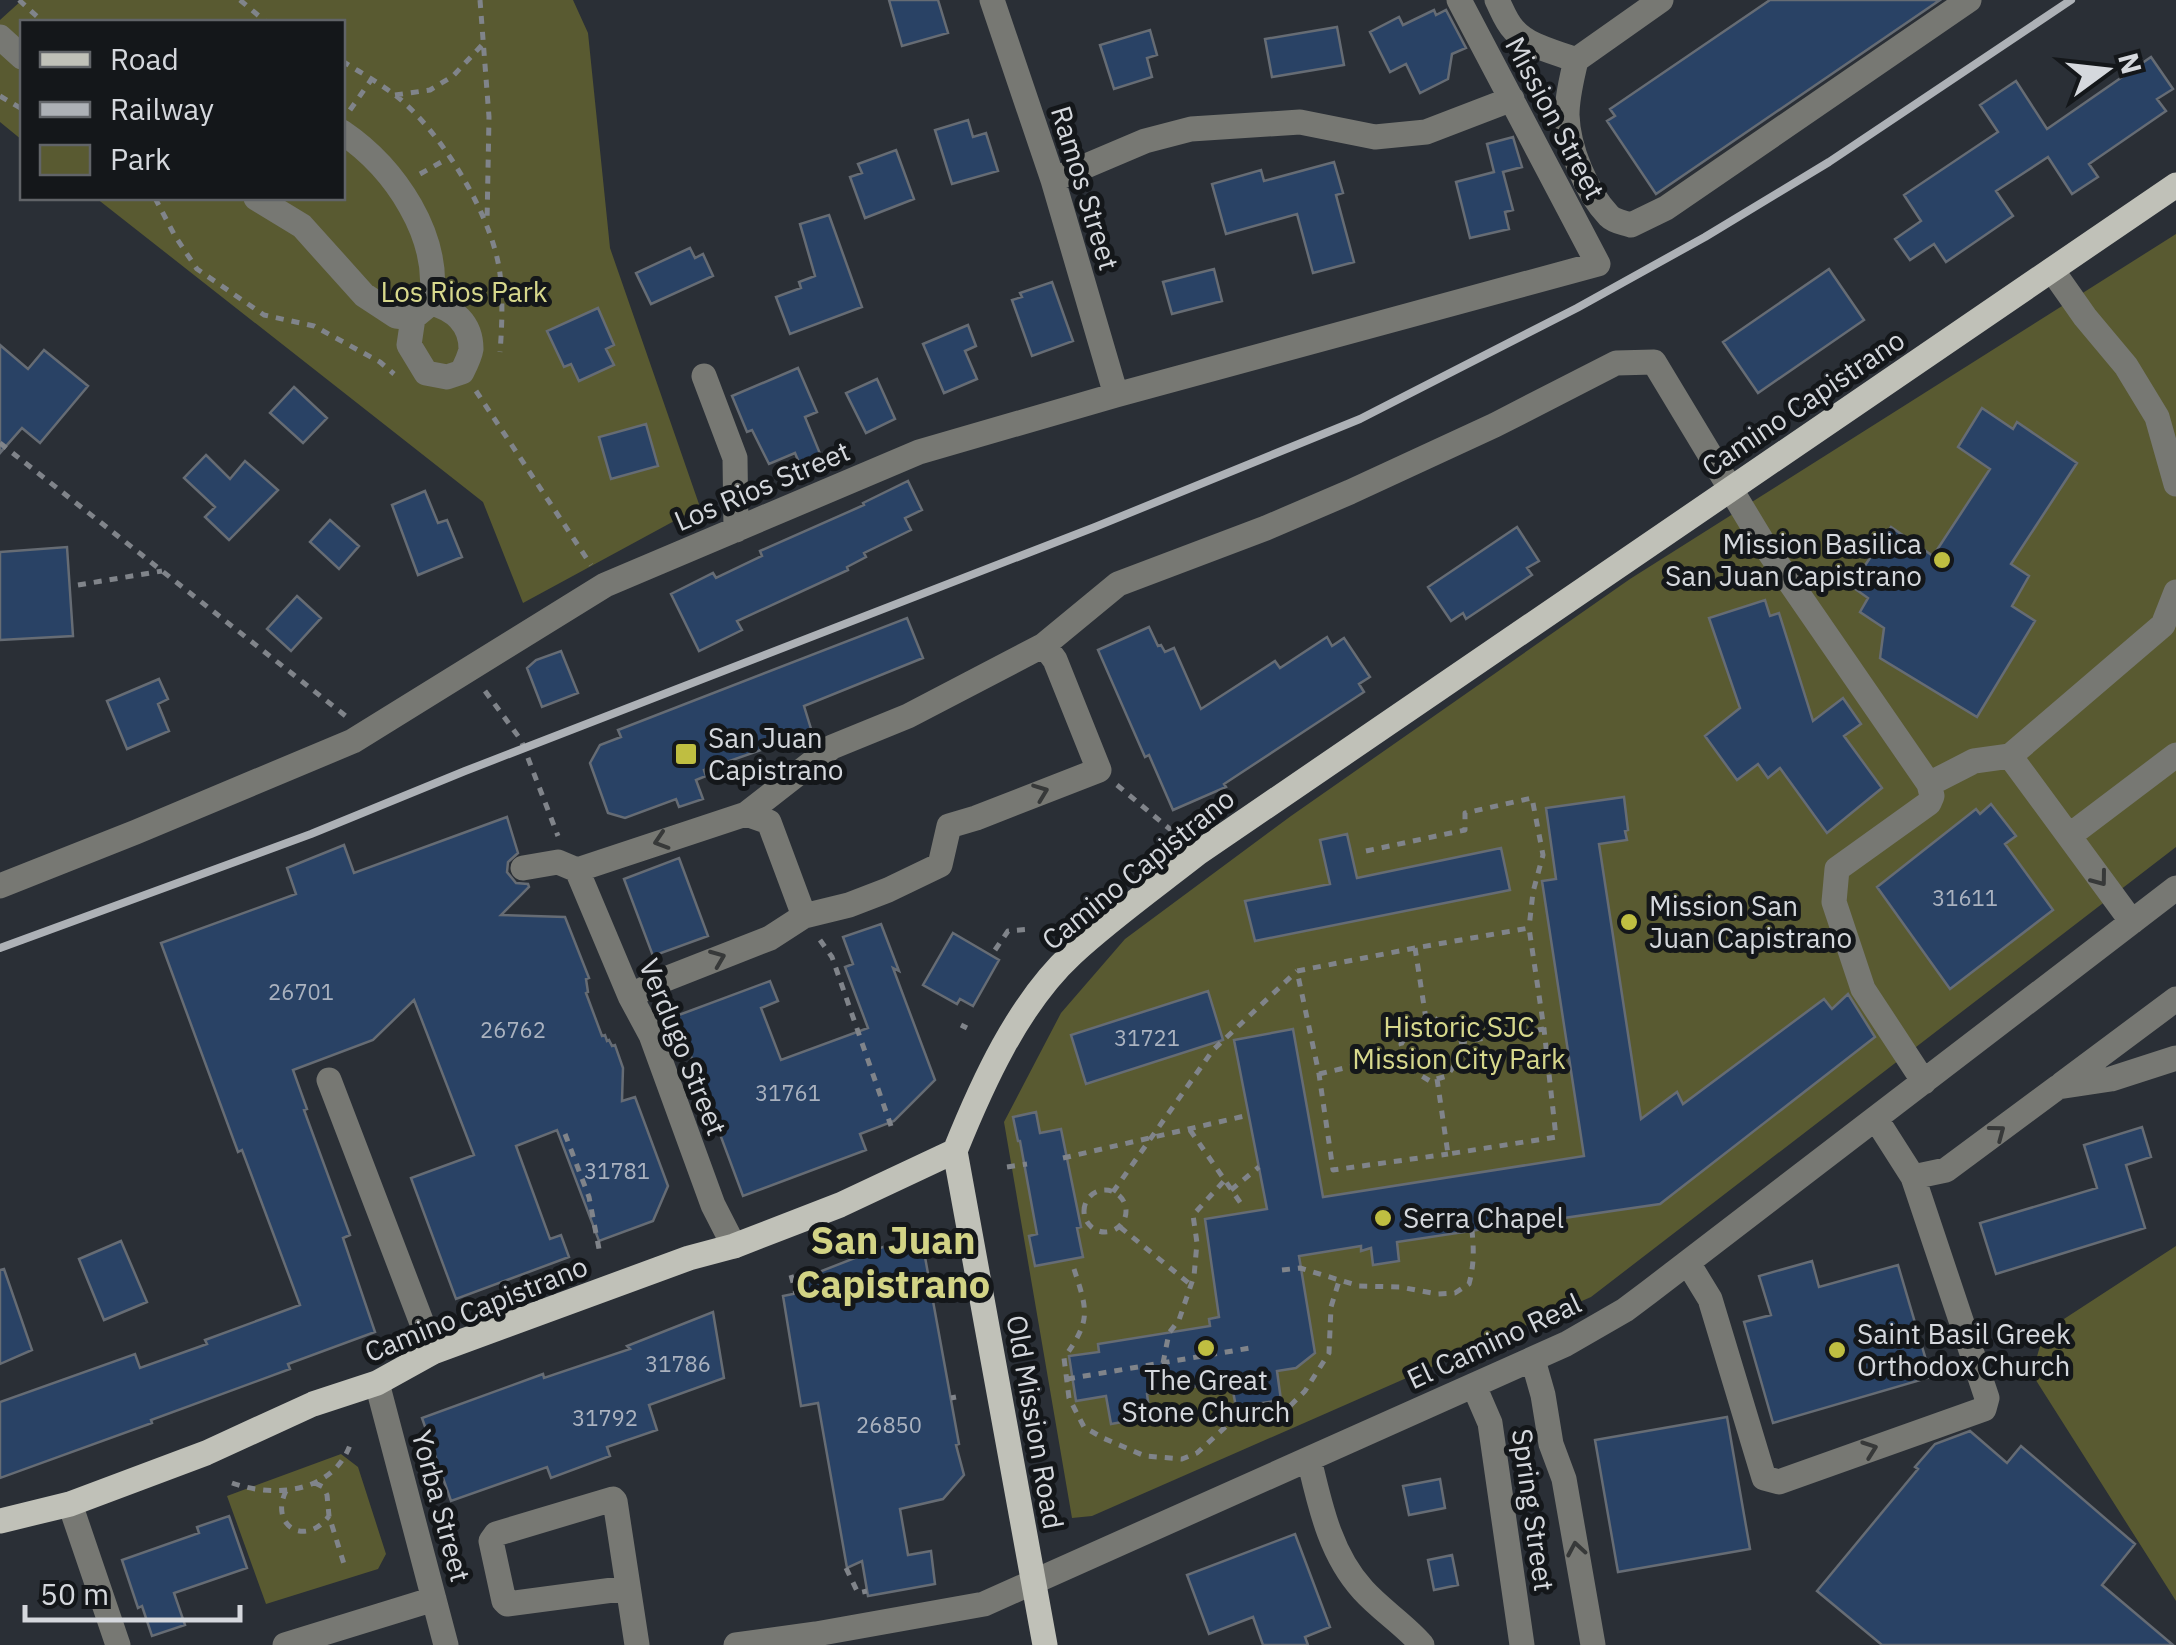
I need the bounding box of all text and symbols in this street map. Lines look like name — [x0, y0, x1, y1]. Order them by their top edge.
legend — [20, 20, 345, 200]
north arrow — [2056, 20, 2156, 120]
street label: Mission Street — [1497, 30, 1614, 205]
text: Road — [110, 39, 179, 78]
text: N — [2110, 49, 2151, 78]
text: Railway — [110, 89, 214, 128]
street label: Ramos Street — [1043, 101, 1128, 274]
text: Park — [110, 139, 171, 178]
park label: Los Rios Park — [380, 273, 548, 310]
street label: Camino Capistrano — [1694, 321, 1912, 484]
street label: Los Rios Street — [668, 432, 855, 539]
place label: Mission Basilica San Juan Capistrano — [1665, 525, 1922, 594]
marker: Mission Basilica San Juan Capistrano — [1931, 549, 1953, 571]
place label: San Juan Capistrano — [708, 719, 844, 788]
marker: San Juan Capistrano — [673, 741, 699, 767]
street label: Camino Capistrano — [1034, 779, 1242, 958]
one-way arrow — [1031, 784, 1049, 804]
one-way arrow — [654, 830, 671, 850]
one-way arrow — [2089, 868, 2106, 886]
house number: 31611 — [1932, 883, 1998, 912]
place label: Mission San Juan Capistrano — [1649, 887, 1852, 956]
marker: Mission San Juan Capistrano — [1618, 911, 1640, 933]
one-way arrow — [708, 950, 726, 970]
street label: Verdugo Street — [631, 953, 736, 1141]
house number: 26701 — [268, 977, 334, 1006]
park label: Historic SJC Mission City Park — [1352, 1008, 1566, 1077]
house number: 26762 — [480, 1015, 546, 1044]
house number: 31721 — [1114, 1023, 1180, 1052]
house number: 31761 — [755, 1078, 821, 1107]
one-way arrow — [1987, 1126, 2005, 1143]
house number: 31781 — [584, 1156, 650, 1185]
place label: Serra Chapel — [1403, 1199, 1564, 1236]
marker: Serra Chapel — [1372, 1207, 1394, 1229]
district label: San Juan Capistrano — [796, 1215, 990, 1308]
street label: Camino Capistrano — [359, 1247, 593, 1370]
street label: El Camino Real — [1401, 1284, 1587, 1397]
street label: Old Mission Road — [998, 1312, 1073, 1532]
place label: Saint Basil Greek Orthodox Church — [1857, 1315, 2071, 1384]
marker: The Great Stone Church — [1195, 1337, 1217, 1359]
marker: Saint Basil Greek Orthodox Church — [1826, 1339, 1848, 1361]
house number: 31786 — [645, 1349, 711, 1378]
place label: The Great Stone Church — [1122, 1361, 1290, 1430]
house number: 31792 — [572, 1403, 638, 1432]
house number: 26850 — [856, 1410, 922, 1439]
street label: Yorba Street — [403, 1426, 480, 1586]
street label: Spring Street — [1504, 1426, 1563, 1594]
one-way arrow — [1861, 1440, 1878, 1461]
one-way arrow — [1566, 1541, 1587, 1557]
scale bar — [25, 1560, 240, 1622]
text: 50 m — [40, 1574, 109, 1613]

